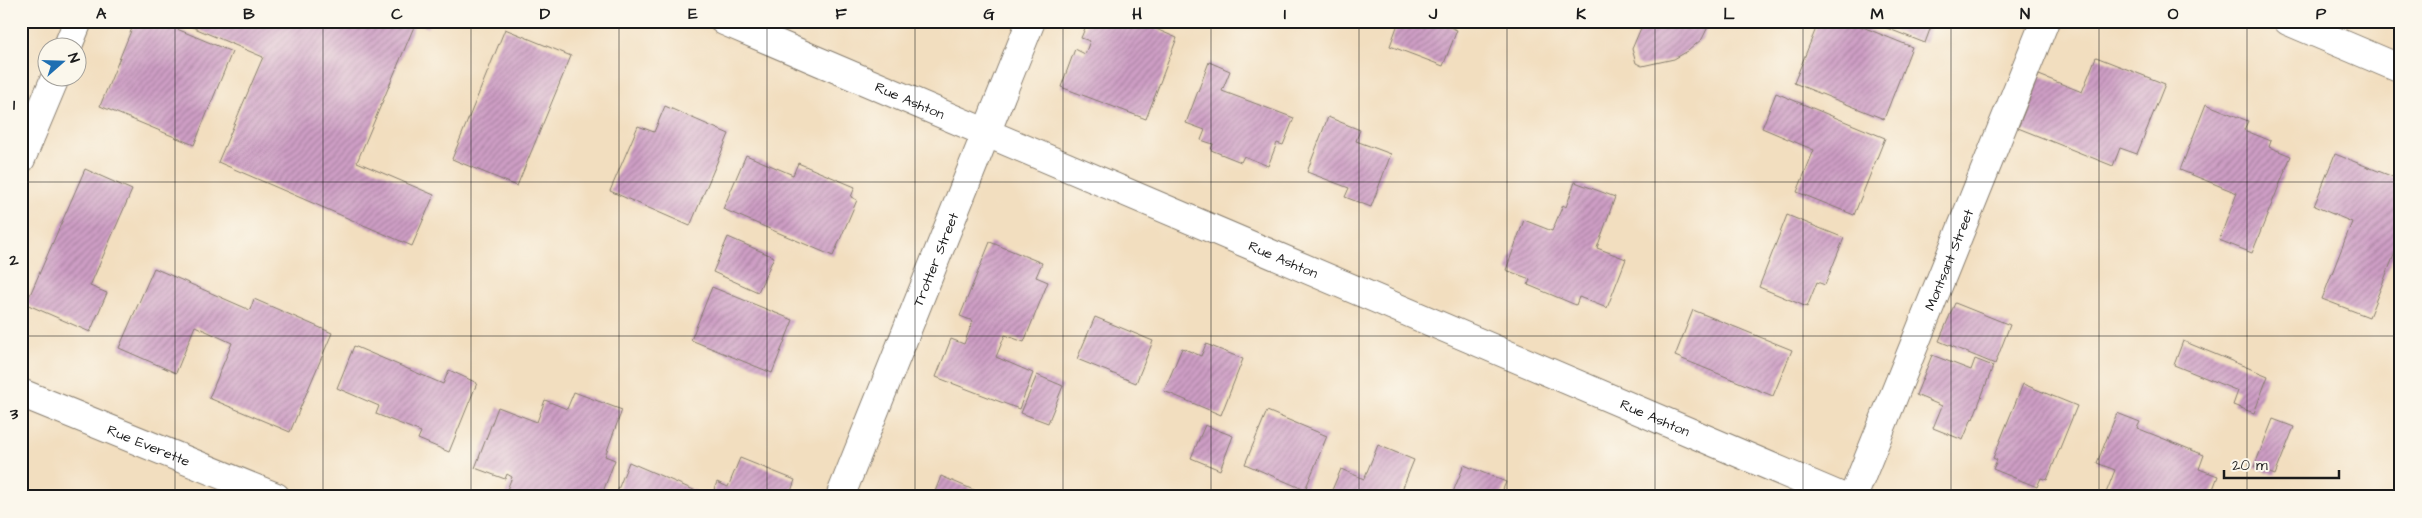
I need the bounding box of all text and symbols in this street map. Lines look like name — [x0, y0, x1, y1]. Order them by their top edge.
text: A — [96, 3, 107, 25]
text: B — [243, 3, 255, 25]
text: C — [391, 3, 403, 25]
text: D — [540, 3, 551, 25]
text: E — [688, 3, 698, 25]
text: F — [835, 3, 847, 25]
text: G — [983, 3, 995, 25]
text: H — [1132, 3, 1142, 25]
text: I — [1284, 3, 1286, 25]
text: J — [1428, 3, 1438, 25]
text: K — [1576, 3, 1586, 25]
text: L — [1723, 3, 1735, 25]
text: M — [1870, 3, 1884, 25]
text: N — [2020, 3, 2030, 25]
text: O — [2168, 3, 2179, 25]
text: P — [2316, 3, 2327, 25]
north arrow — [38, 38, 88, 88]
text: N — [62, 50, 84, 66]
street label: Rue Ashton — [872, 77, 947, 125]
text: 1 — [13, 94, 16, 116]
street label: Montsant Street — [1920, 206, 1979, 314]
street label: Trotter Street — [908, 209, 964, 310]
street label: Rue Ashton — [1245, 236, 1321, 284]
text: 2 — [8, 249, 19, 271]
street label: Rue Ashton — [1617, 395, 1693, 442]
text: 3 — [9, 403, 19, 425]
street label: Rue Everette — [104, 420, 193, 472]
scale bar — [2224, 448, 2340, 480]
text: 20 m — [2232, 455, 2268, 476]

